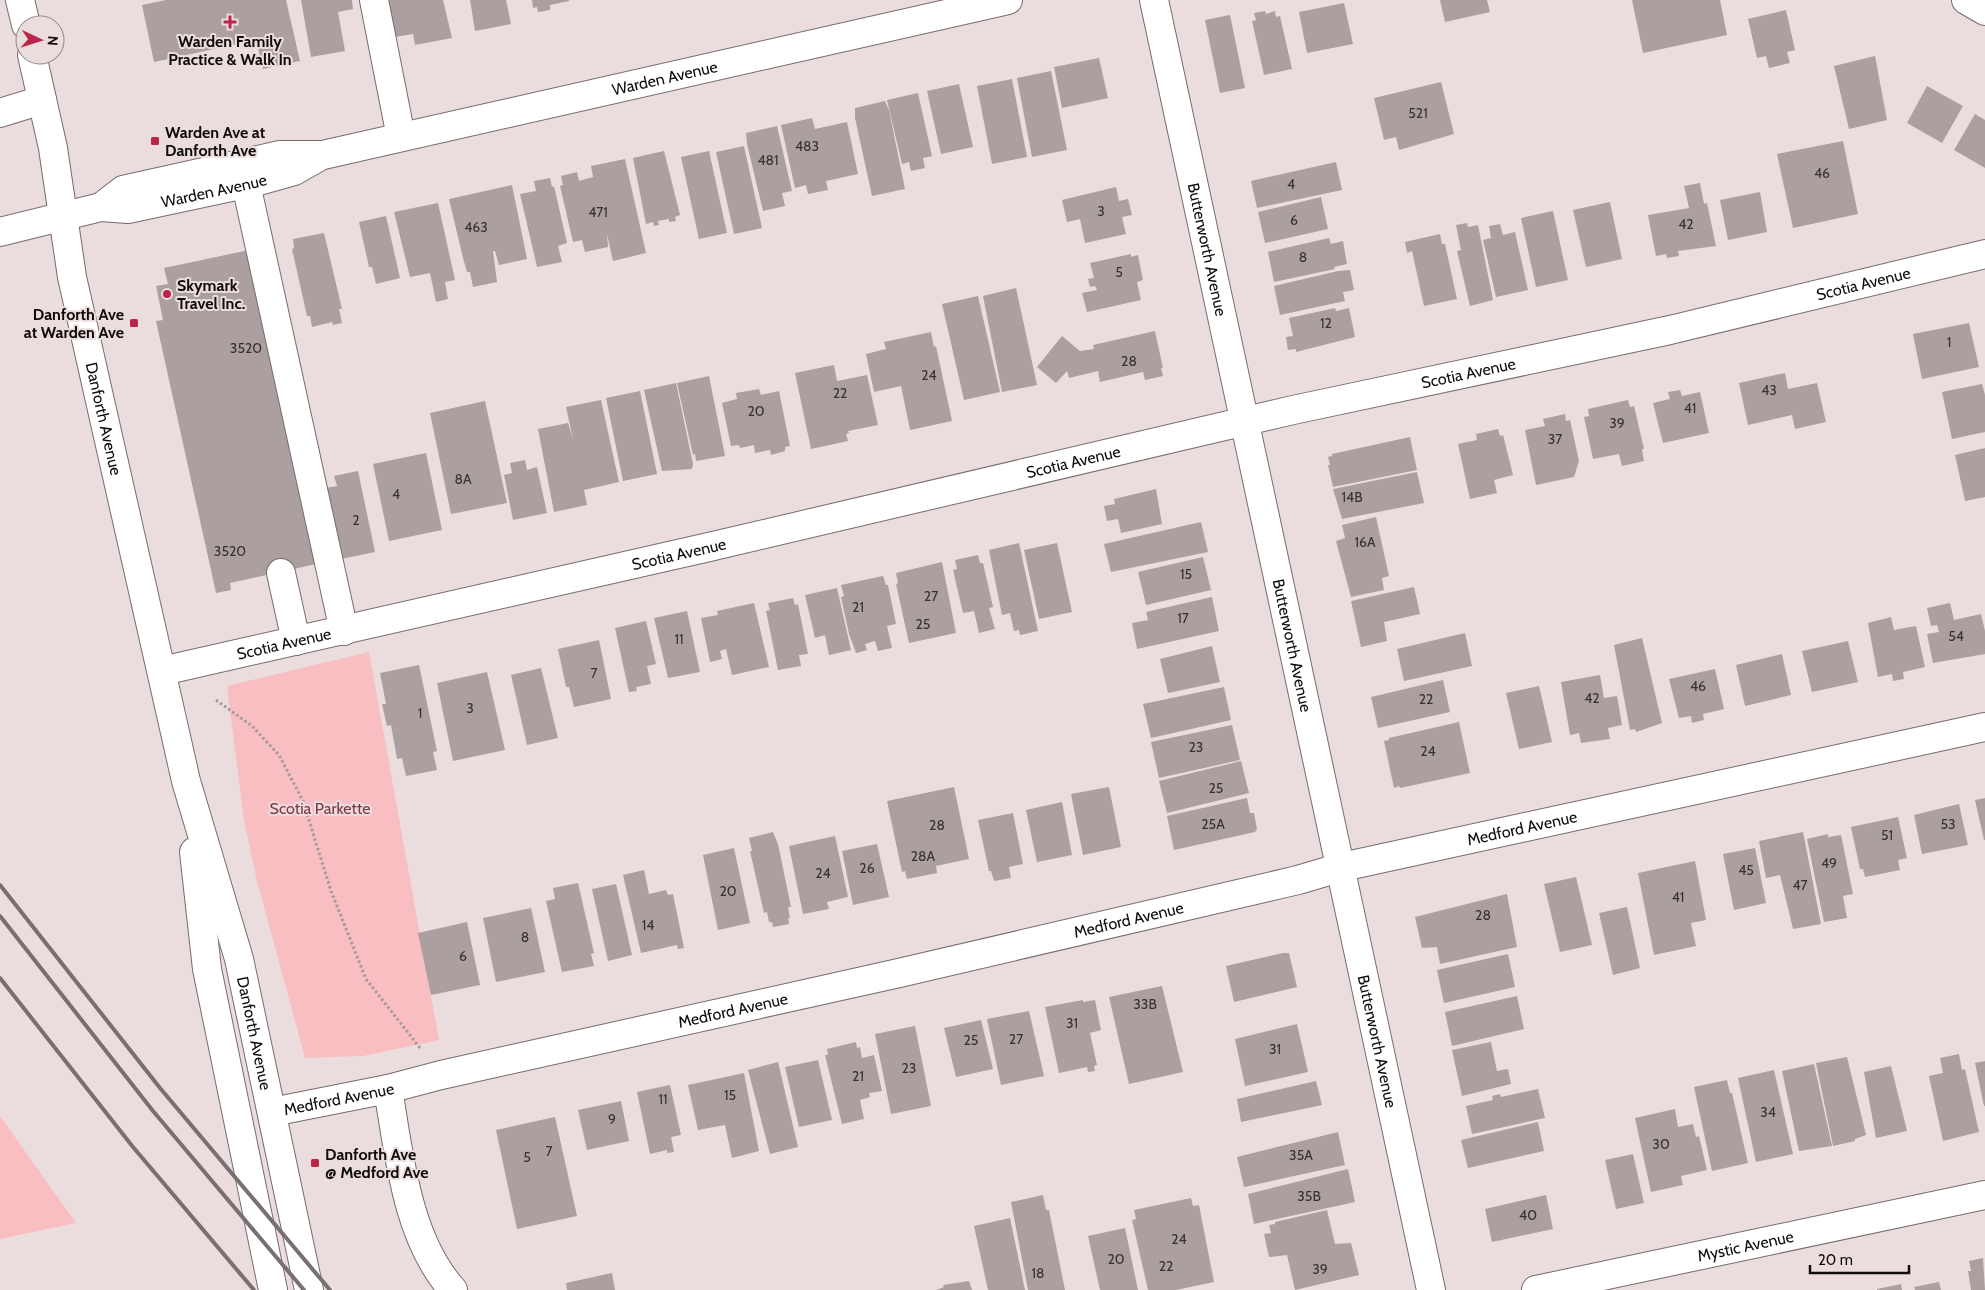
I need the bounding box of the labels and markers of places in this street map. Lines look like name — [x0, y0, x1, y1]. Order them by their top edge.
marker: Warden Family Practice & Walk In — [223, 15, 237, 29]
place label: Warden Family Practice & Walk In — [168, 32, 292, 69]
place label: Warden Ave at Danforth Ave — [165, 123, 266, 160]
marker: Warden Ave at Danforth Ave — [149, 135, 161, 147]
place label: Skymark Travel Inc. — [177, 276, 245, 313]
marker: Skymark Travel Inc. — [161, 288, 173, 300]
place label: Danforth Ave at Warden Ave — [24, 305, 124, 342]
marker: Danforth Ave at Warden Ave — [128, 317, 140, 329]
place label: Danforth Ave @ Medford Ave — [325, 1145, 428, 1182]
marker: Danforth Ave @ Medford Ave — [309, 1157, 321, 1169]

